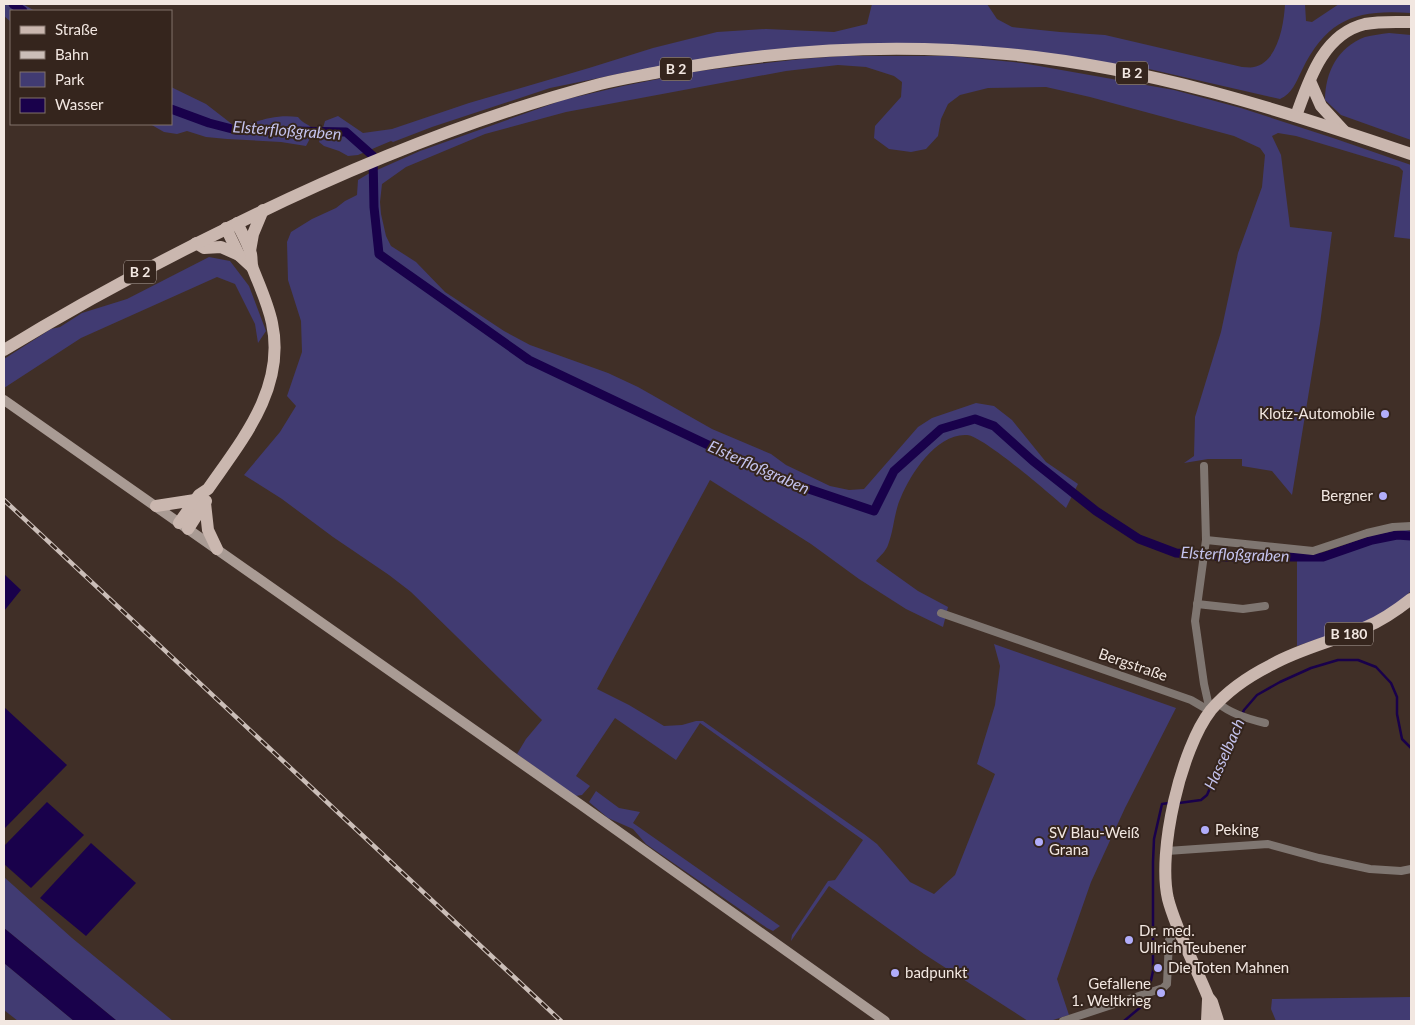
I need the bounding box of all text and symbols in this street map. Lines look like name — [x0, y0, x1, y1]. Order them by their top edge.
legend — [10, 10, 172, 125]
text: Straße — [55, 20, 98, 38]
text: Bahn — [55, 45, 89, 63]
road number: B 2 — [660, 58, 692, 80]
road number: B 2 — [1116, 62, 1148, 84]
text: Park — [55, 70, 85, 88]
text: Wasser — [55, 95, 104, 113]
water label: Elsterfloßgraben — [232, 116, 342, 143]
road number: B 2 — [124, 260, 156, 284]
place label: Klotz-Automobile — [1259, 404, 1375, 422]
marker: Klotz-Automobile — [1379, 408, 1391, 420]
water label: Elsterfloßgraben — [706, 436, 813, 497]
place label: Bergner — [1321, 486, 1374, 504]
marker: Bergner — [1377, 490, 1389, 502]
water label: Elsterfloßgraben — [1180, 542, 1290, 565]
road number: B 180 — [1325, 622, 1373, 646]
street label: Bergstraße — [1096, 644, 1170, 684]
water label: Hasselbach — [1199, 715, 1248, 792]
place label: Peking — [1215, 820, 1259, 838]
place label: SV Blau-Weiß Grana — [1049, 823, 1140, 858]
marker: Peking — [1199, 824, 1211, 836]
marker: SV Blau-Weiß Grana — [1033, 836, 1045, 848]
place label: Dr. med. Ullrich Teubener — [1139, 921, 1247, 956]
marker: Dr. med. Ullrich Teubener — [1123, 934, 1135, 946]
place label: Die Toten Mahnen — [1168, 958, 1289, 976]
marker: Die Toten Mahnen — [1152, 962, 1164, 974]
place label: badpunkt — [905, 963, 968, 981]
marker: badpunkt — [889, 967, 901, 979]
place label: Gefallene 1. Weltkrieg — [1071, 974, 1151, 1009]
marker: Gefallene 1. Weltkrieg — [1155, 987, 1167, 999]

